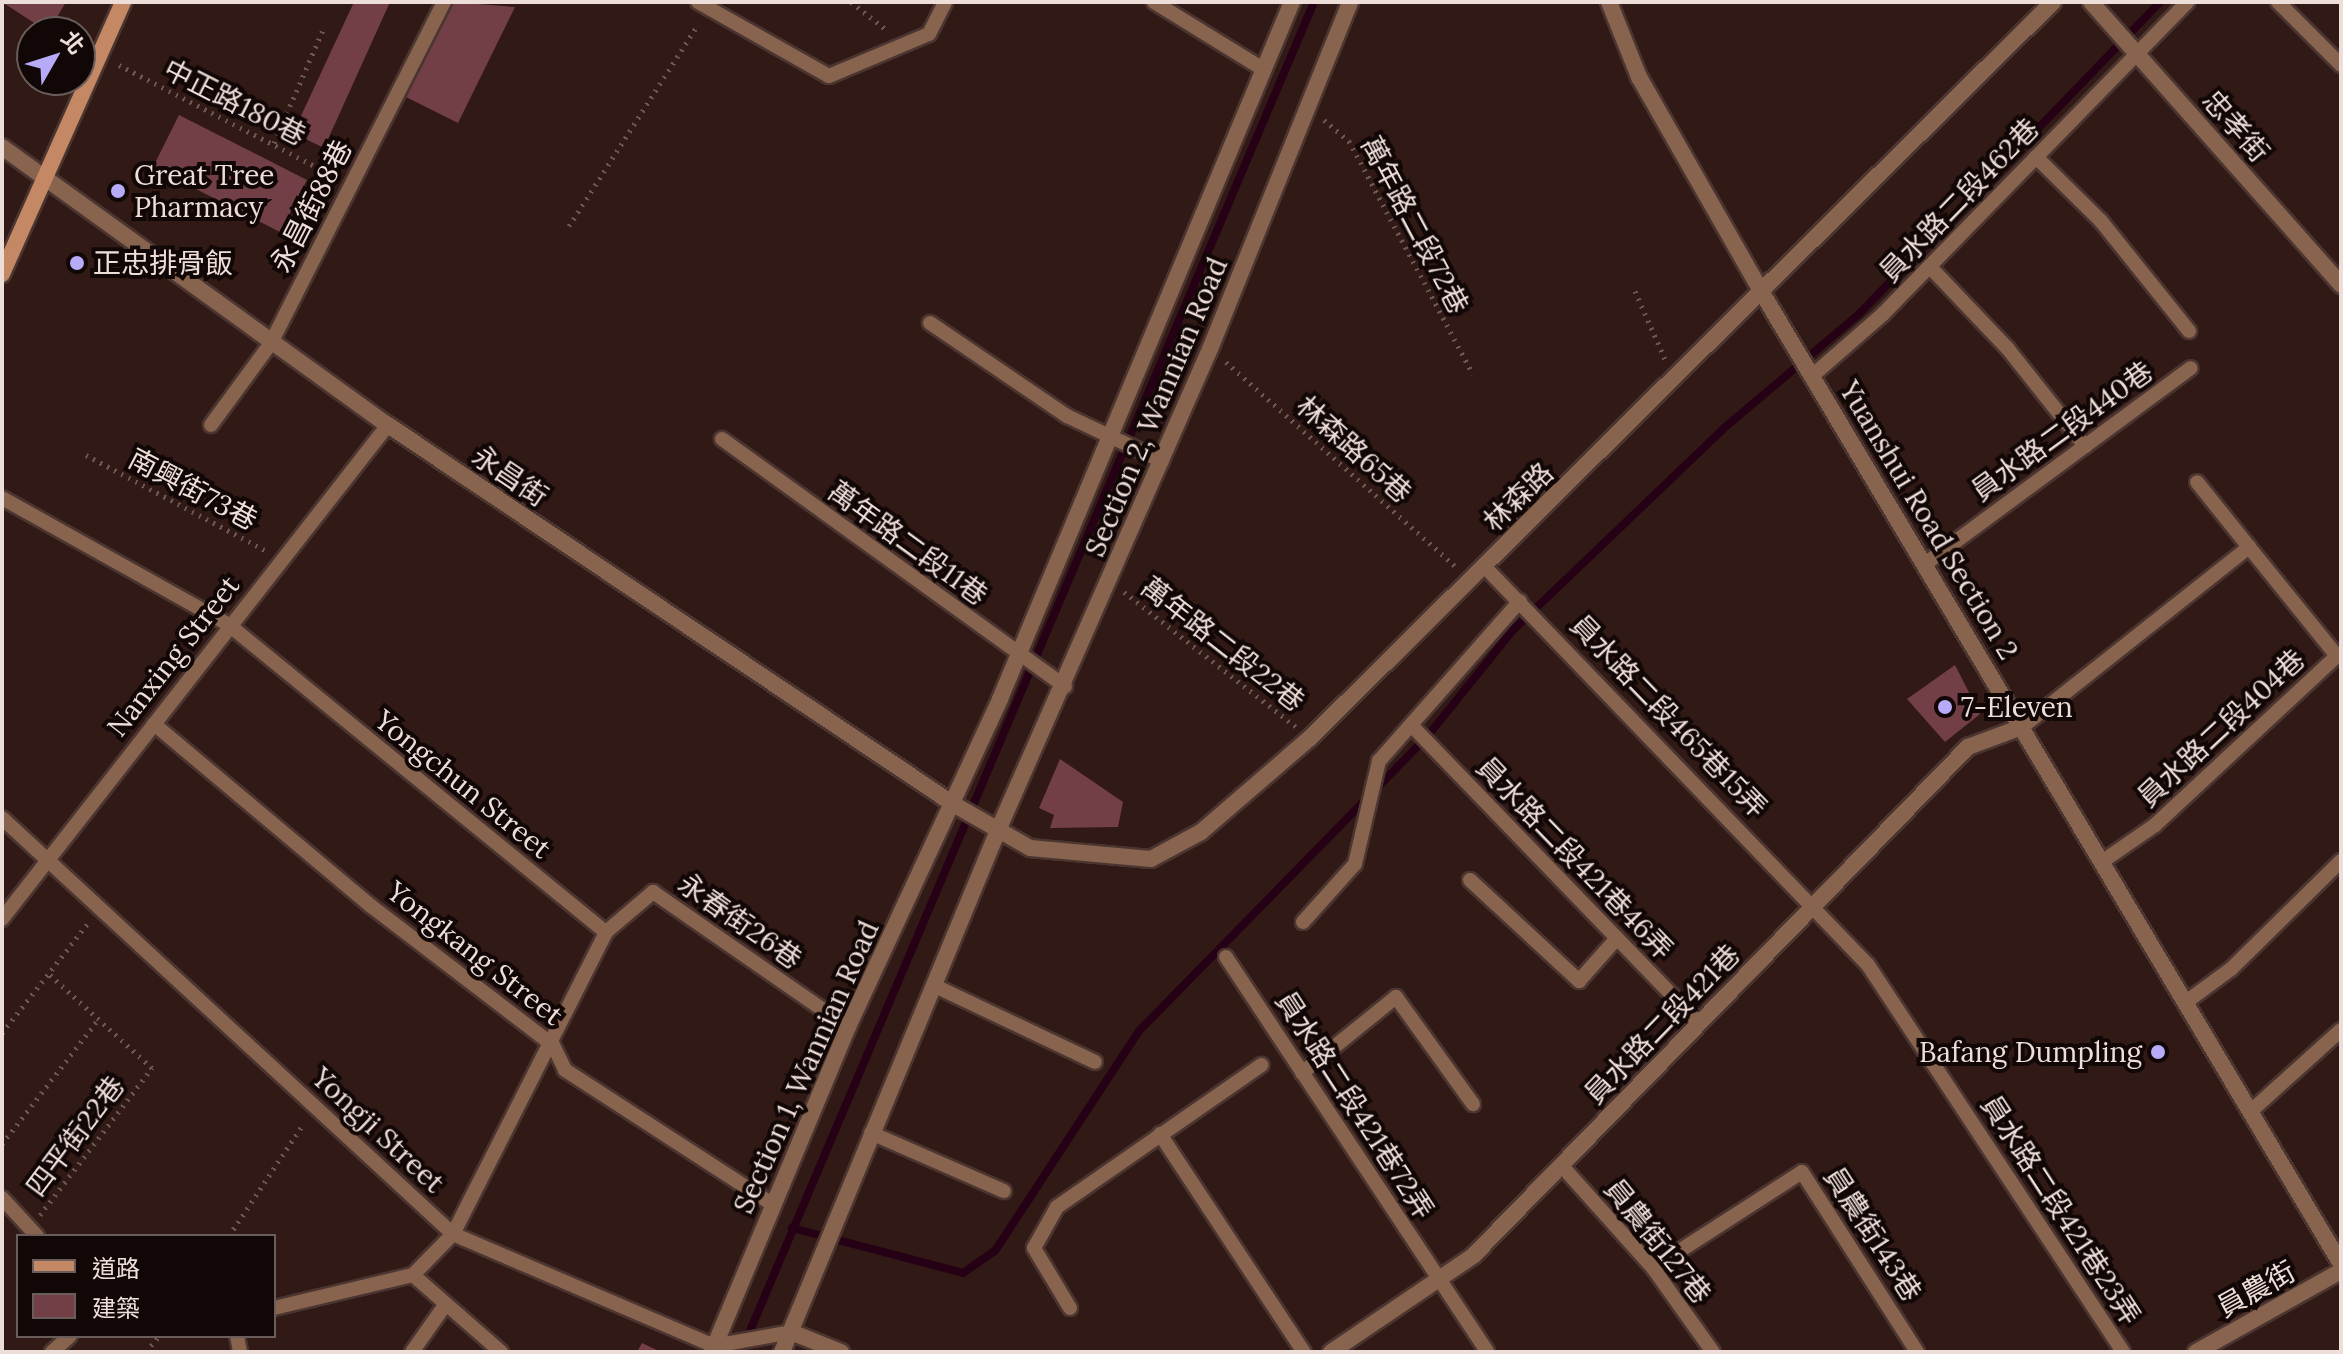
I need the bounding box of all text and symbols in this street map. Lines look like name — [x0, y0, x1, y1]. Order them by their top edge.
north arrow — [16, 16, 96, 96]
text: 北 — [55, 25, 91, 60]
street label: 中正路180巷 — [158, 52, 312, 152]
street label: 忠孝街 — [2196, 83, 2276, 169]
street label: 員水路二段462巷 — [1872, 111, 2046, 289]
street label: 萬年路二段72巷 — [1354, 131, 1476, 319]
street label: 永昌街88巷 — [263, 134, 359, 278]
place label: Great Tree Pharmacy — [134, 158, 274, 224]
marker: Great Tree Pharmacy — [109, 182, 127, 200]
place label: 正忠排骨飯 — [93, 246, 233, 280]
street label: Section 2, Wannian Road — [1078, 252, 1234, 562]
marker: 正忠排骨飯 — [68, 254, 86, 272]
street label: 員水路二段440巷 — [1965, 354, 2159, 508]
street label: Yuanshui Road Section 2 — [1833, 375, 2025, 665]
street label: 林森路65巷 — [1289, 389, 1419, 509]
street label: 永昌街 — [466, 439, 554, 513]
street label: 南興街73巷 — [123, 441, 263, 537]
street label: 林森路 — [1476, 456, 1560, 538]
street label: 萬年路二段11巷 — [822, 474, 994, 612]
street label: Nanxing Street — [100, 569, 246, 743]
street label: 萬年路二段22巷 — [1135, 570, 1311, 718]
street label: 員水路二段465巷15弄 — [1564, 608, 1774, 824]
street label: 員水路二段404巷 — [2131, 642, 2311, 814]
place label: 7-Eleven — [1961, 690, 2073, 724]
marker: 7-Eleven — [1936, 698, 1954, 716]
street label: Yongchun Street — [368, 703, 558, 865]
street label: 員水路二段421巷46弄 — [1470, 750, 1680, 966]
street label: 永春街26巷 — [672, 866, 808, 976]
street label: Yongkang Street — [380, 874, 570, 1032]
street label: Section 1, Wannian Road — [726, 916, 886, 1218]
street label: 員水路二段421巷 — [1578, 937, 1746, 1111]
street label: 員水路二段421巷72弄 — [1269, 985, 1441, 1225]
place label: Bafang Dumpling — [1919, 1035, 2142, 1069]
marker: Bafang Dumpling — [2149, 1043, 2167, 1061]
street label: Yongji Street — [305, 1060, 451, 1200]
street label: 四平街22巷 — [19, 1069, 131, 1203]
street label: 員水路二段421巷23弄 — [1974, 1089, 2148, 1331]
street label: 員農街143巷 — [1817, 1161, 1929, 1307]
street label: 員農街127巷 — [1598, 1172, 1718, 1310]
legend — [16, 1234, 276, 1338]
text: 道路 — [92, 1253, 140, 1284]
street label: 員農街 — [2211, 1254, 2301, 1324]
text: 建築 — [92, 1293, 140, 1324]

